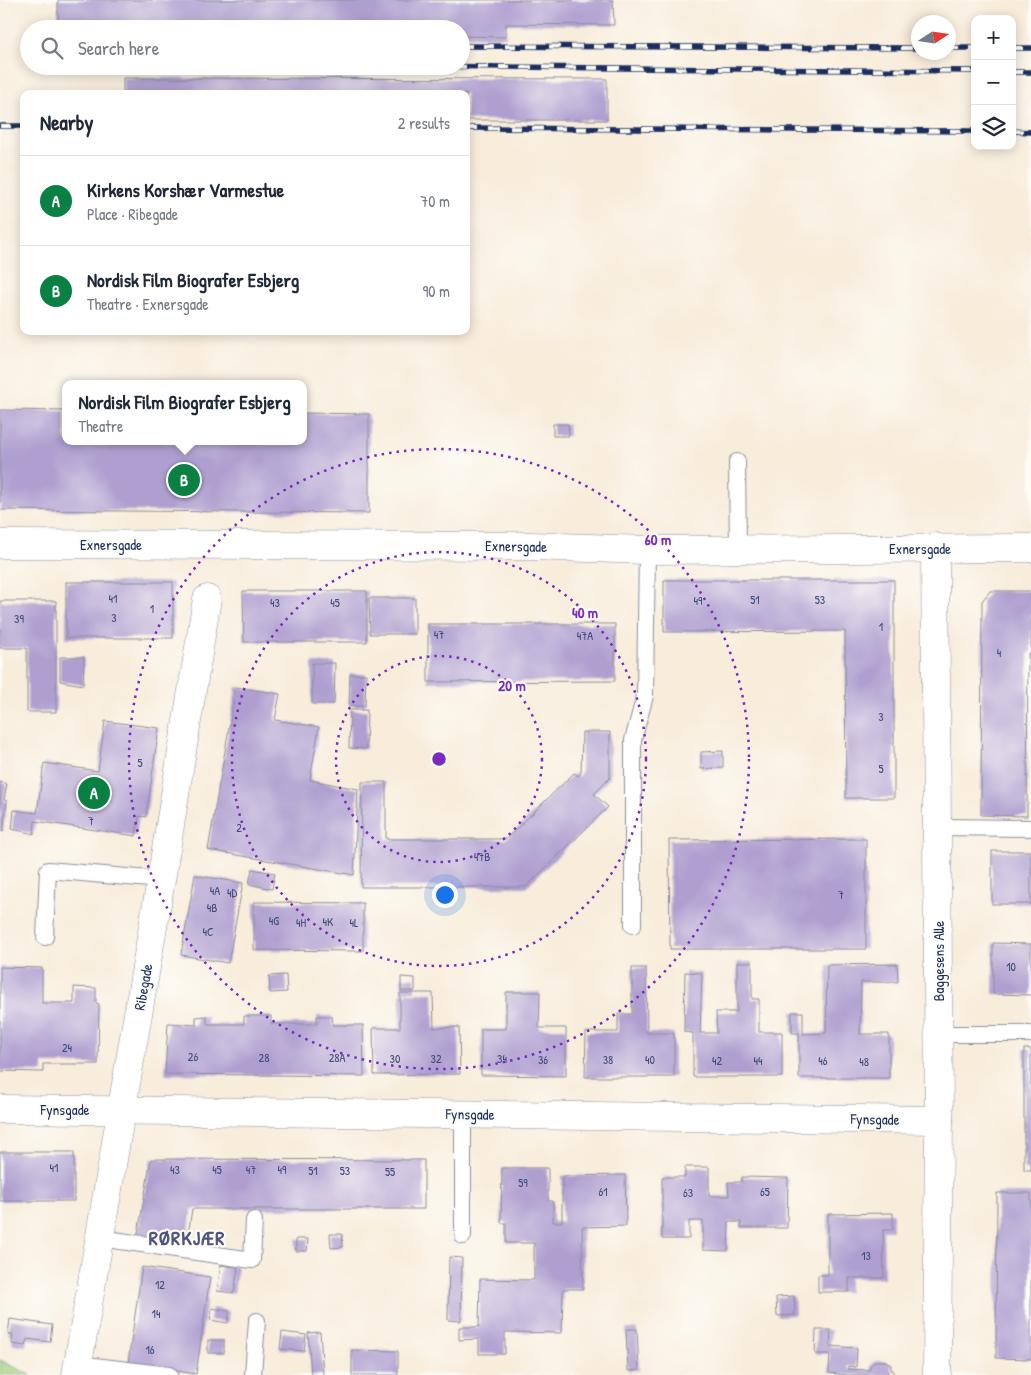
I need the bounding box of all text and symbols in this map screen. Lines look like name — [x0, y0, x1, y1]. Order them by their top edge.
north arrow — [911, 15, 956, 60]
map controls — [971, 15, 1016, 150]
button: + — [971, 15, 1016, 60]
search box — [20, 20, 470, 75]
icon: search — [38, 34, 66, 62]
text: Search here — [78, 35, 159, 61]
button: − — [971, 60, 1016, 105]
button: layers — [971, 105, 1016, 150]
text: Nearby — [40, 108, 93, 137]
text: 2 results — [398, 112, 450, 134]
text: Kirkens Korshær Varmestue — [87, 177, 284, 203]
text: A — [52, 190, 60, 212]
text: 70 m — [420, 190, 450, 212]
text: Place · Ribegade — [87, 203, 178, 225]
text: Nordisk Film Biografer Esbjerg — [87, 267, 299, 293]
text: B — [52, 280, 60, 302]
text: 90 m — [422, 280, 450, 302]
text: Theatre · Exnersgade — [87, 293, 209, 315]
popup — [62, 380, 307, 445]
text: Nordisk Film Biografer Esbjerg — [78, 389, 291, 415]
text: Theatre — [78, 415, 123, 437]
pin: B — [168, 461, 200, 499]
text: 60 m — [645, 529, 671, 550]
street label: Exnersgade — [80, 534, 142, 555]
street label: Exnersgade — [485, 535, 547, 557]
street label: Exnersgade — [889, 538, 951, 559]
house number: 41 — [109, 590, 117, 607]
house number: 51 — [750, 591, 760, 608]
house number: 53 — [815, 591, 825, 608]
house number: 49 — [694, 592, 703, 609]
house number: 43 — [270, 594, 280, 611]
house number: 45 — [330, 594, 340, 611]
house number: 1 — [150, 600, 154, 617]
text: 40 m — [572, 602, 598, 623]
house number: 3 — [111, 609, 117, 626]
house number: 39 — [14, 610, 24, 627]
house number: 1 — [879, 618, 883, 635]
house number: 47 — [434, 626, 444, 643]
house number: 47A — [577, 627, 593, 644]
house number: 4 — [997, 644, 1002, 661]
text: 20 m — [498, 675, 526, 696]
house number: 3 — [878, 708, 884, 725]
centre of rings — [430, 750, 448, 768]
house number: 5 — [137, 754, 143, 771]
house number: 5 — [878, 760, 884, 777]
pin: A — [78, 774, 110, 812]
house number: 7 — [88, 812, 94, 829]
house number: 2 — [236, 819, 242, 836]
house number: 47B — [474, 848, 490, 865]
house number: 4A — [210, 882, 220, 899]
your location — [432, 882, 458, 908]
house number: 4D — [227, 884, 237, 901]
house number: 7 — [838, 886, 844, 903]
house number: 4B — [207, 899, 217, 916]
house number: 4G — [269, 912, 279, 929]
house number: 4K — [323, 913, 334, 930]
house number: 4H — [296, 914, 306, 931]
house number: 4L — [350, 914, 359, 931]
street label: Baggesens Alle — [928, 921, 949, 1001]
house number: 4C — [202, 923, 214, 940]
house number: 10 — [1006, 958, 1016, 975]
street label: Ribegade — [129, 962, 157, 1012]
house number: 24 — [62, 1039, 73, 1056]
house number: 26 — [188, 1048, 198, 1065]
house number: 28 — [259, 1049, 269, 1066]
house number: 28A — [329, 1049, 345, 1066]
house number: 30 — [390, 1050, 400, 1067]
house number: 32 — [431, 1050, 442, 1067]
house number: 34 — [497, 1050, 507, 1067]
house number: 36 — [538, 1051, 548, 1068]
house number: 38 — [603, 1051, 613, 1068]
house number: 40 — [645, 1051, 655, 1068]
house number: 42 — [712, 1052, 722, 1069]
house number: 44 — [753, 1052, 763, 1069]
house number: 46 — [818, 1052, 828, 1069]
house number: 48 — [859, 1053, 869, 1070]
street label: Fynsgade — [40, 1099, 89, 1120]
street label: Fynsgade — [444, 1103, 495, 1125]
street label: Fynsgade — [849, 1108, 900, 1130]
house number: 41 — [50, 1159, 58, 1176]
house number: 43 — [170, 1161, 180, 1178]
house number: 45 — [212, 1161, 222, 1178]
house number: 47 — [246, 1161, 256, 1178]
house number: 49 — [278, 1161, 287, 1178]
house number: 51 — [308, 1162, 318, 1179]
house number: 53 — [340, 1162, 350, 1179]
house number: 55 — [385, 1163, 395, 1180]
house number: 59 — [518, 1174, 528, 1191]
house number: 61 — [598, 1183, 608, 1200]
house number: 65 — [760, 1183, 770, 1200]
house number: 63 — [683, 1184, 693, 1201]
district label: RØRKJÆR — [149, 1224, 225, 1251]
house number: 13 — [861, 1247, 871, 1264]
house number: 12 — [155, 1276, 165, 1293]
house number: 14 — [152, 1305, 161, 1322]
house number: 16 — [145, 1341, 155, 1358]

